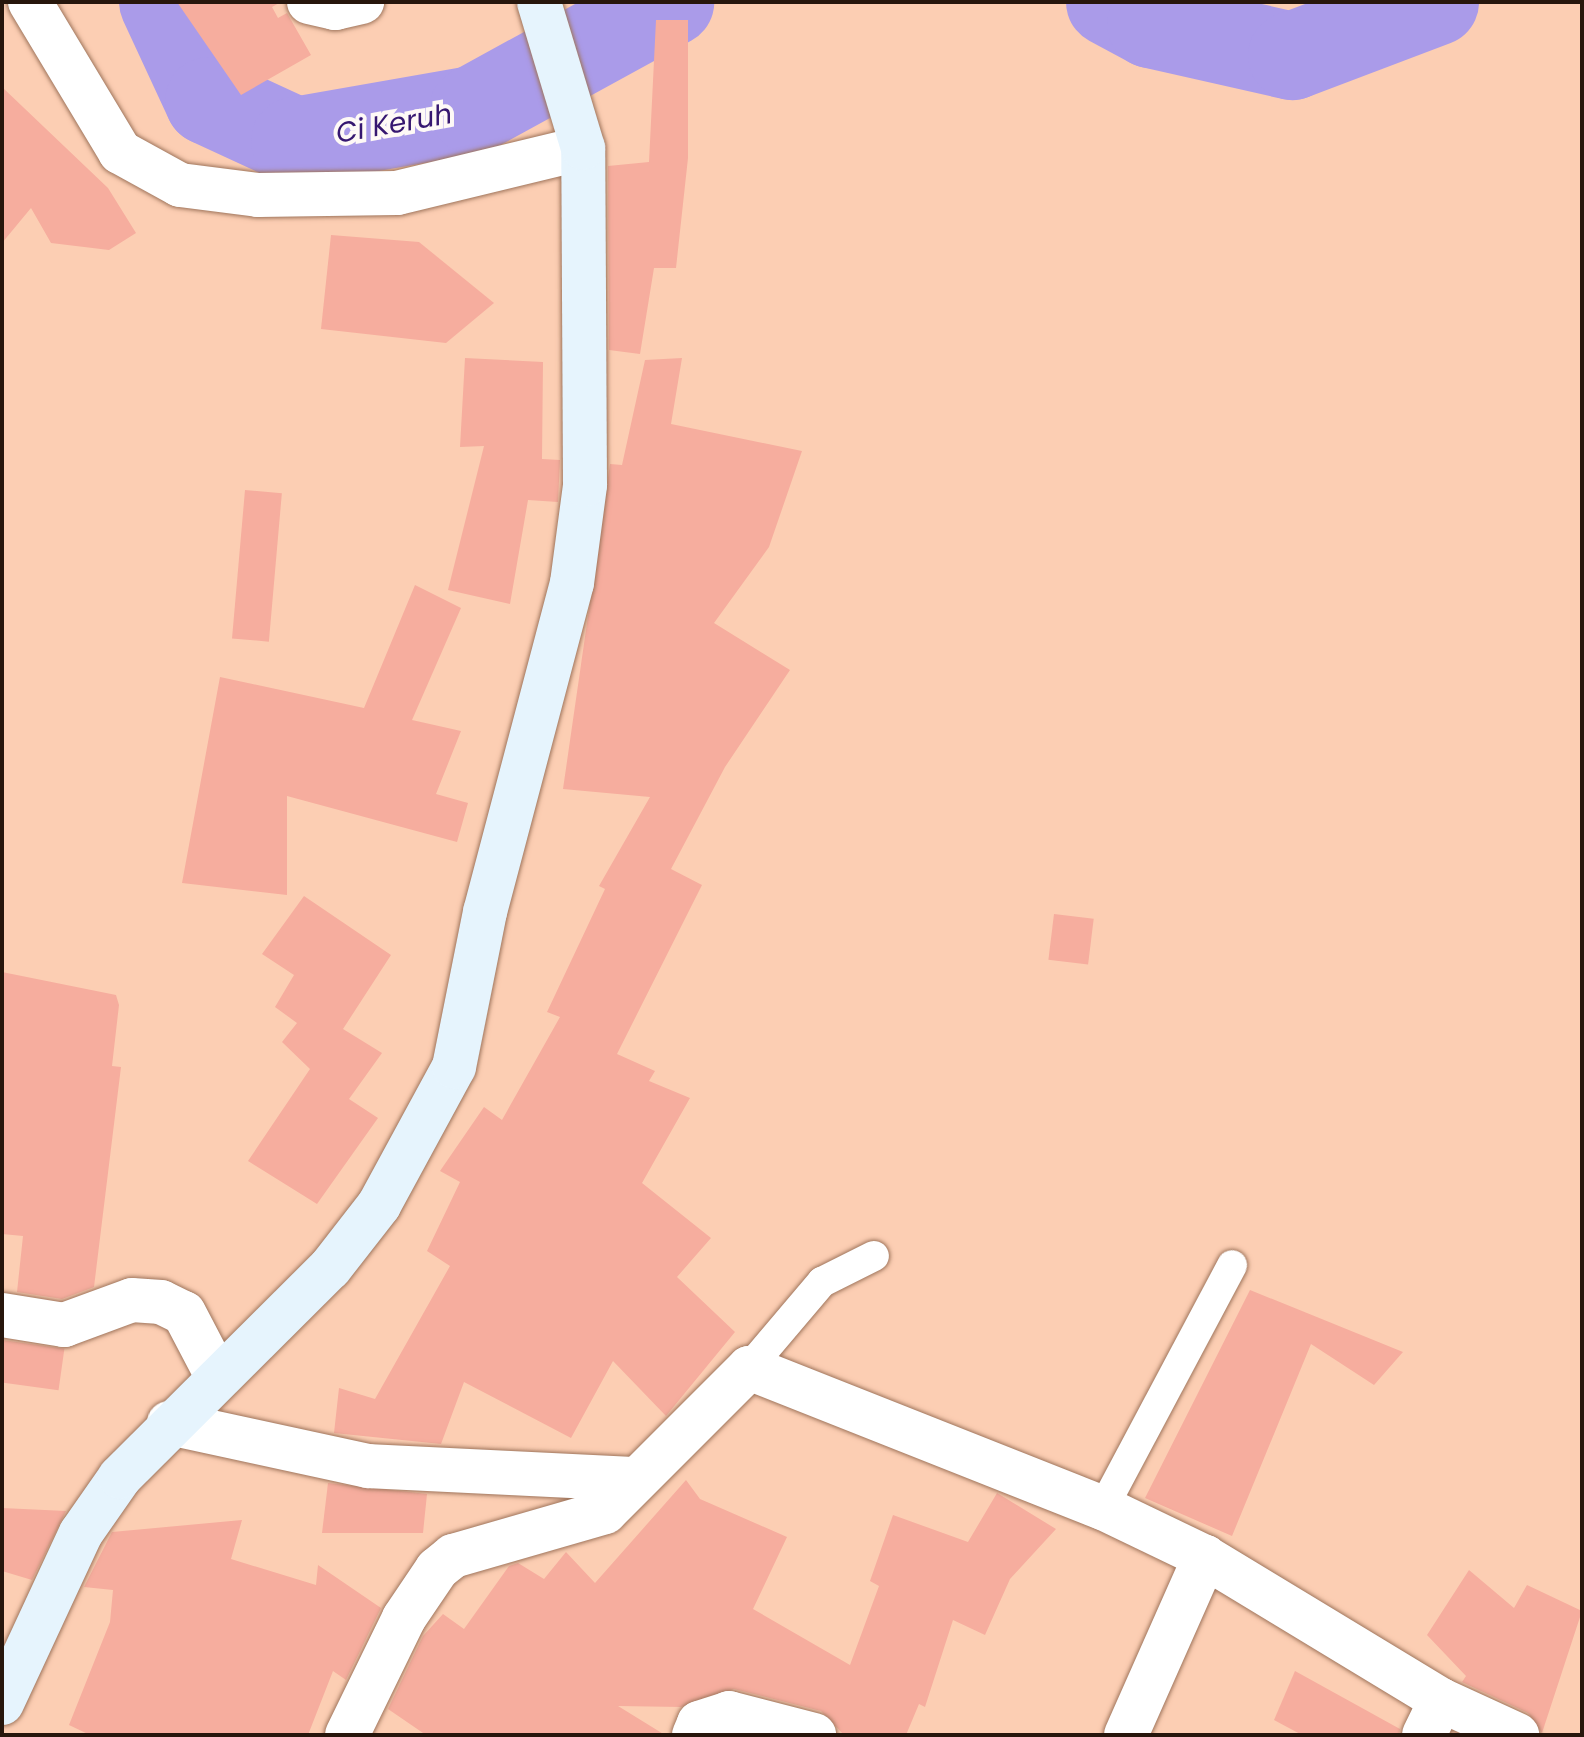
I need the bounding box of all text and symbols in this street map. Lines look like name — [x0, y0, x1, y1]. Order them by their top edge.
water label: Ci Keruh — [333, 97, 455, 151]

